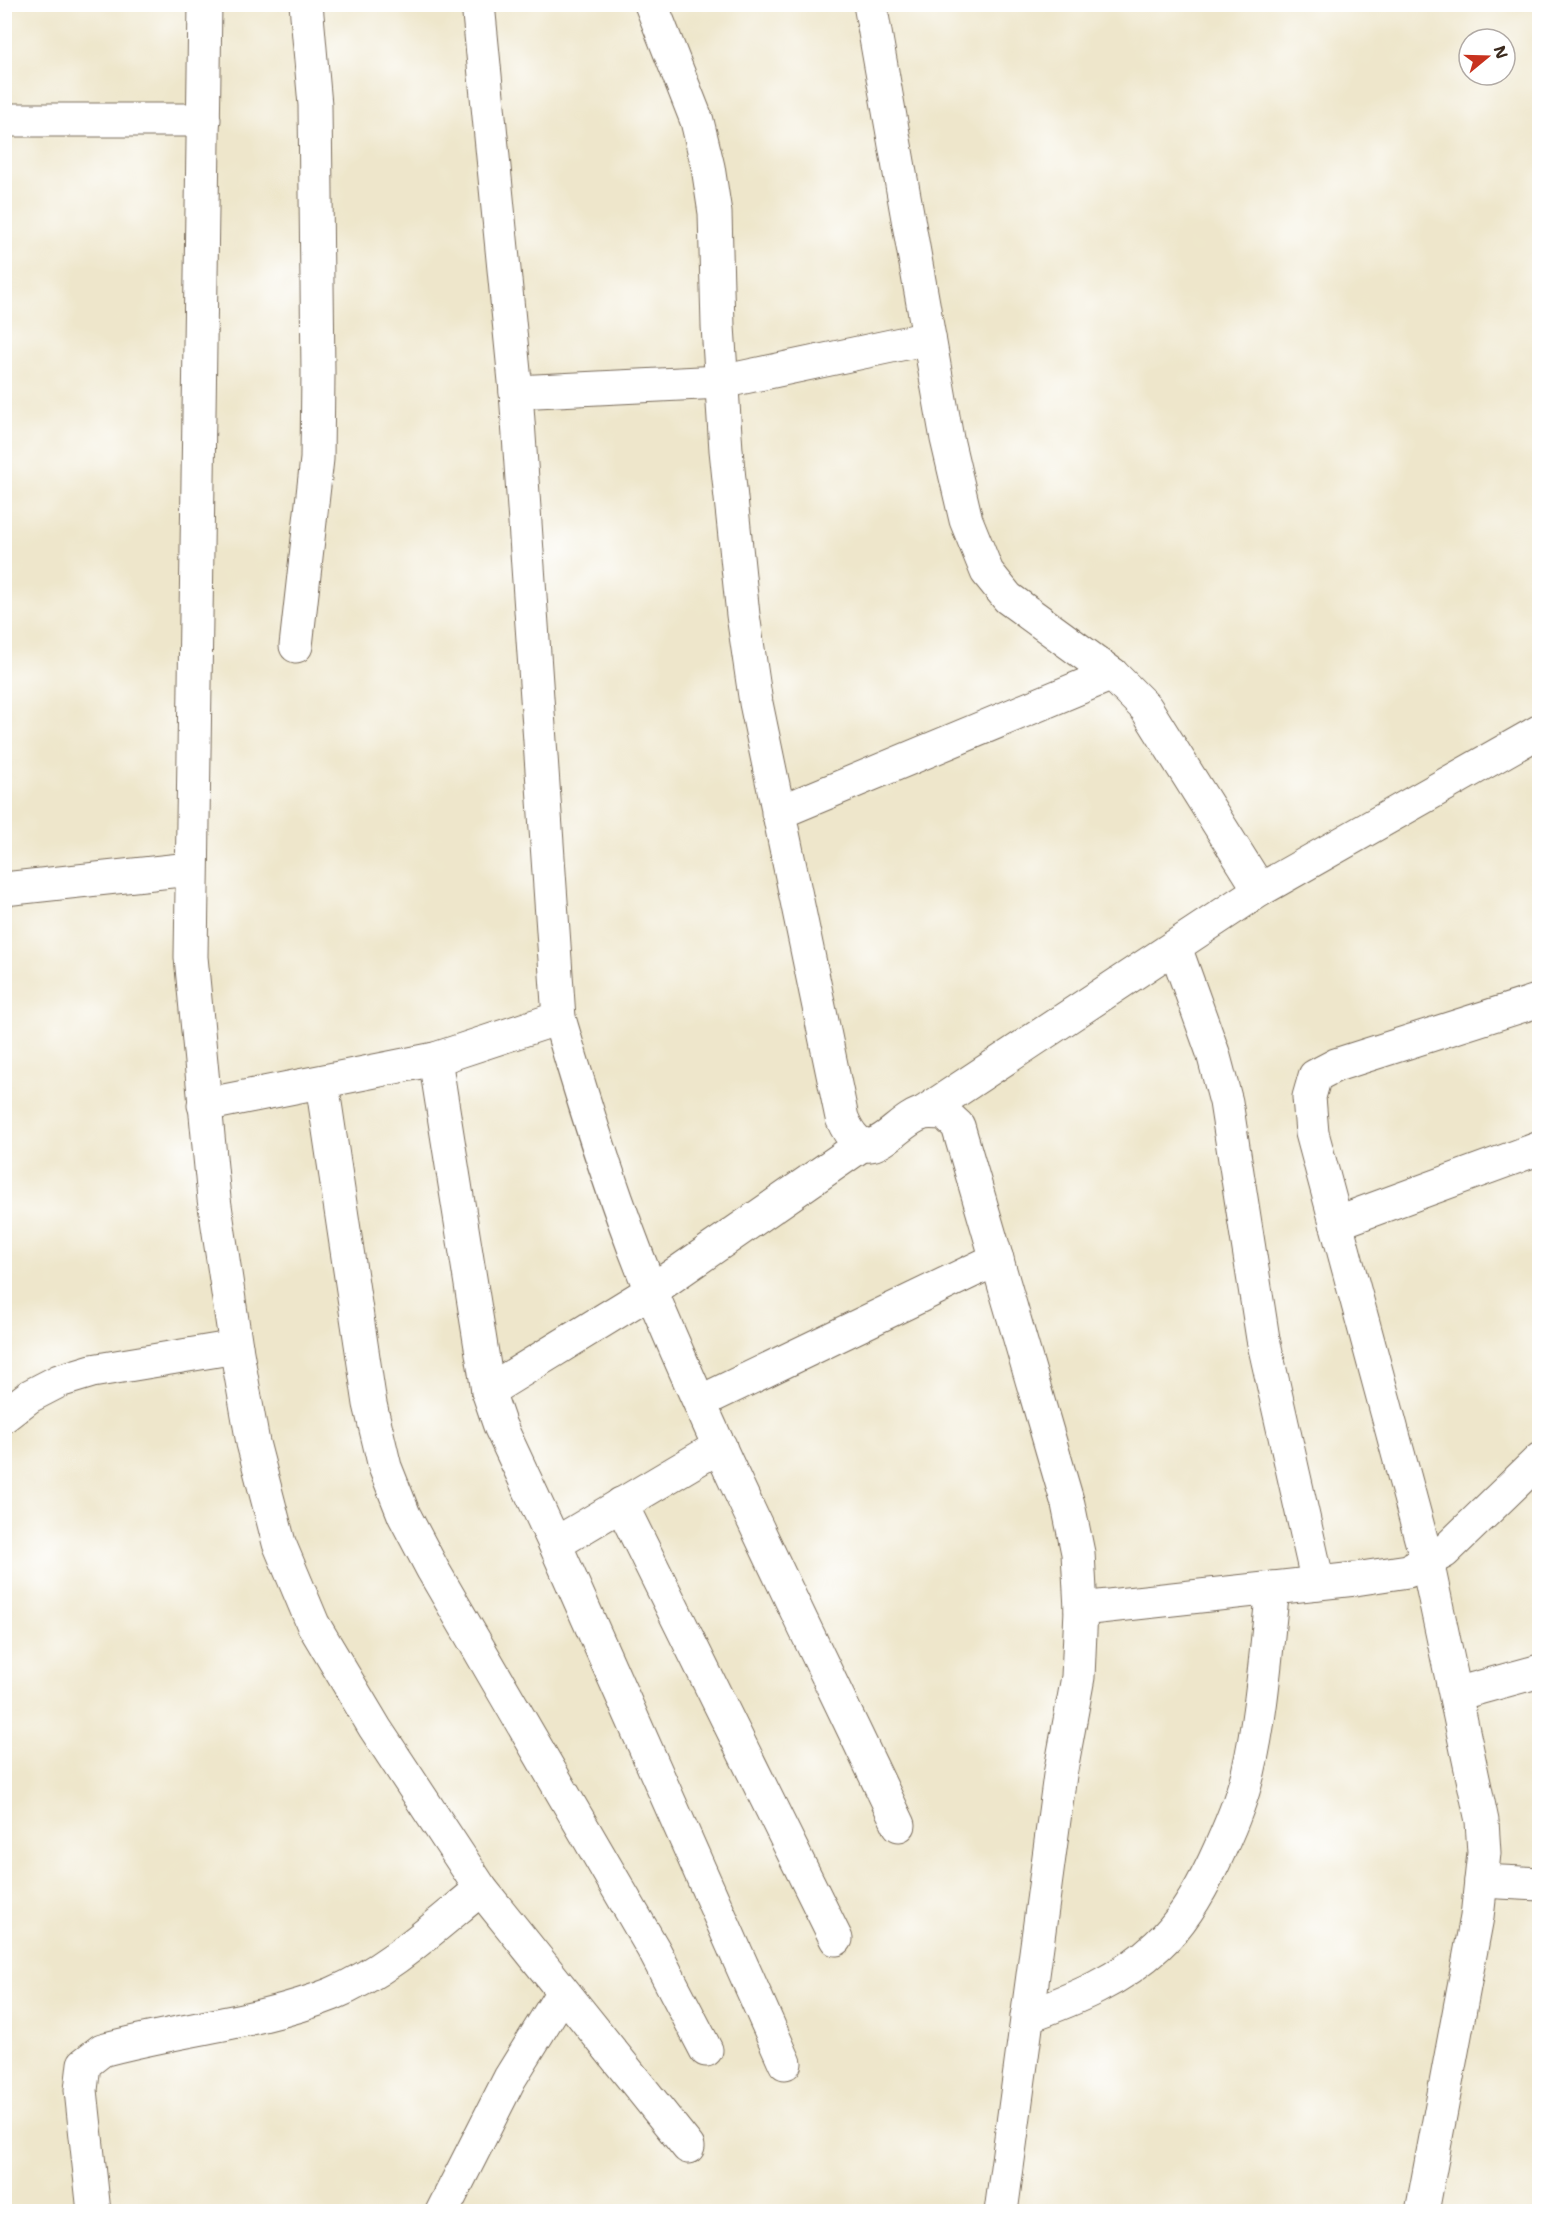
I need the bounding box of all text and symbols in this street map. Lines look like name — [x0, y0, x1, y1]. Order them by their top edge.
north arrow — [1457, 27, 1517, 87]
text: N — [1489, 43, 1513, 62]

